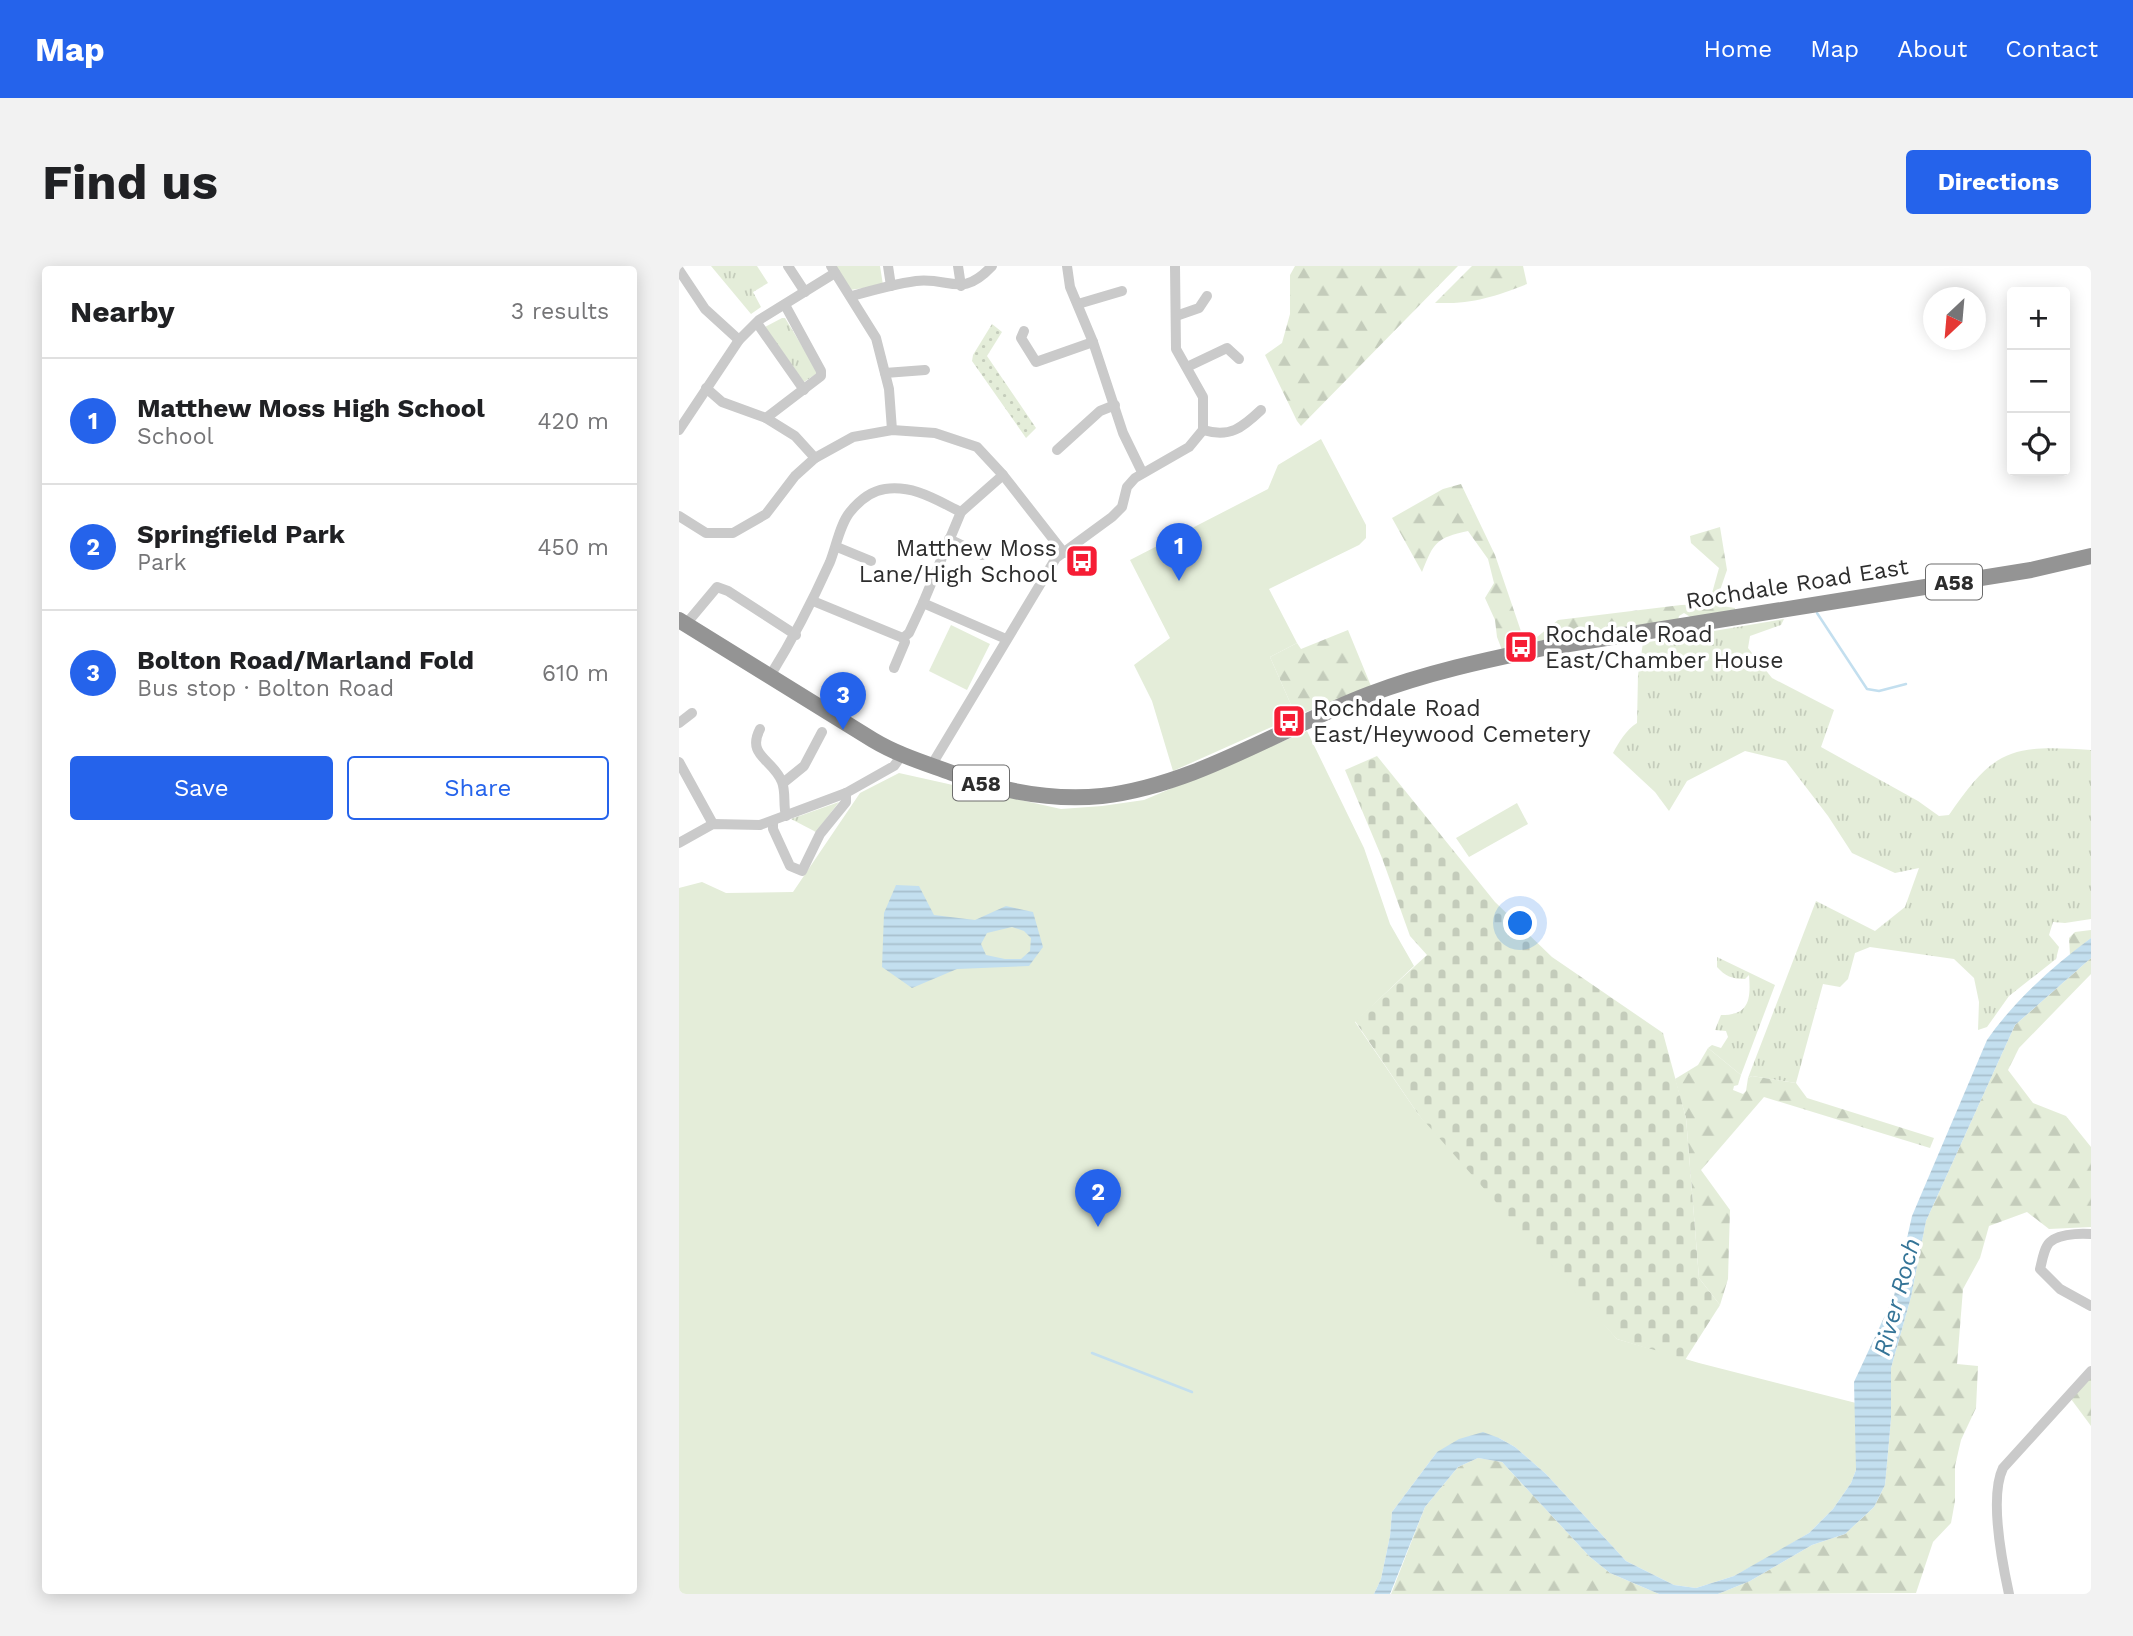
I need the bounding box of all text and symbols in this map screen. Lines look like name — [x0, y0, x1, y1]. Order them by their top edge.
text: Map — [35, 30, 105, 69]
text: Home — [1704, 35, 1772, 63]
text: Map — [1810, 35, 1859, 63]
text: About — [1897, 35, 1967, 63]
text: Contact — [2005, 35, 2098, 63]
button: Directions — [1906, 150, 2091, 214]
text: Find us — [42, 153, 218, 211]
north arrow — [1923, 287, 1986, 350]
map controls — [2007, 287, 2070, 476]
button: + — [2007, 287, 2070, 350]
text: Nearby — [70, 294, 175, 329]
text: 3 results — [511, 298, 609, 325]
button: − — [2007, 350, 2070, 413]
text: Matthew Moss High School — [137, 393, 485, 423]
text: 1 — [88, 408, 98, 435]
text: 420 m — [537, 408, 609, 435]
button: locate — [2007, 413, 2070, 476]
text: School — [137, 423, 214, 450]
text: Springfield Park — [137, 519, 345, 549]
pin: 1 — [1156, 523, 1202, 581]
text: 2 — [86, 534, 100, 561]
text: 450 m — [537, 534, 609, 561]
place label: Matthew Moss Lane/High School — [859, 535, 1057, 588]
bus stop icon: Matthew Moss Lane/High School — [1063, 542, 1101, 580]
text: Park — [137, 549, 186, 576]
street label: Rochdale Road East — [1684, 553, 1911, 615]
road number: A58 — [1926, 564, 1982, 600]
place label: Rochdale Road East/Chamber House — [1545, 621, 1783, 674]
bus stop icon: Rochdale Road East/Chamber House — [1502, 628, 1540, 666]
text: Bolton Road/Marland Fold — [137, 645, 474, 675]
text: 3 — [86, 660, 100, 687]
text: 610 m — [542, 660, 609, 687]
pin: 3 — [820, 672, 866, 730]
text: Bus stop · Bolton Road — [137, 675, 394, 702]
place label: Rochdale Road East/Heywood Cemetery — [1313, 695, 1591, 748]
bus stop icon: Rochdale Road East/Heywood Cemetery — [1270, 702, 1308, 740]
button: Save — [70, 756, 333, 820]
button: Share — [347, 756, 609, 820]
road number: A58 — [953, 766, 1009, 800]
your location — [1503, 906, 1537, 940]
pin: 2 — [1075, 1169, 1121, 1227]
water label: River Roch — [1868, 1235, 1926, 1359]

